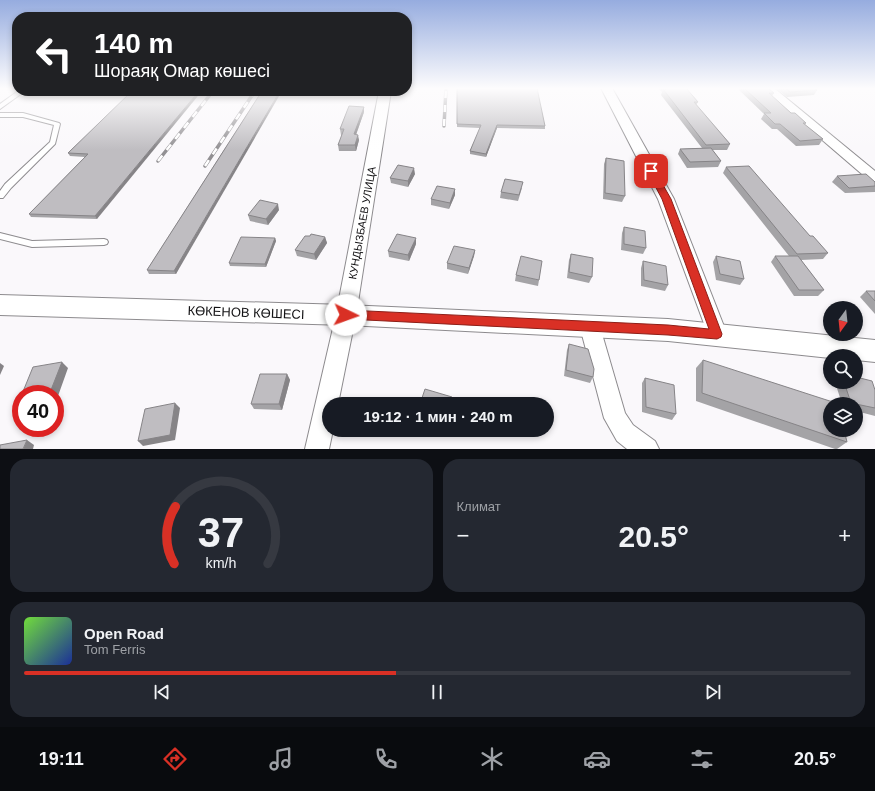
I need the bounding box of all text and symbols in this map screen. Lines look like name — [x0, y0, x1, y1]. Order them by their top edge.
icon: left — [28, 28, 80, 80]
text: 140 m — [94, 28, 173, 59]
text: Шораяқ Омар көшесі — [94, 61, 270, 81]
pin — [634, 154, 668, 188]
icon: arrive — [640, 160, 662, 182]
street label: КУНДЫЗБАЕВ УЛИЦА — [346, 165, 378, 280]
position arrow — [325, 294, 367, 336]
north arrow — [823, 301, 863, 341]
map controls — [823, 301, 863, 437]
street label: КӨКЕНОВ КӨШЕСІ — [187, 303, 305, 322]
button: search — [823, 349, 863, 389]
speed limit sign: 40 — [12, 385, 64, 437]
button: layers — [823, 397, 863, 437]
text: 19:12 · 1 мин · 240 m — [363, 408, 513, 425]
text: Климат — [457, 499, 501, 514]
text: 37 — [198, 508, 244, 555]
text: 20.5° — [619, 520, 689, 553]
text: − — [457, 523, 469, 548]
text: + — [838, 523, 851, 548]
text: km/h — [206, 554, 237, 570]
text: Open Road — [84, 625, 164, 642]
text: Tom Ferris — [84, 642, 145, 657]
icon: previous — [151, 681, 173, 703]
icon: pause — [426, 681, 448, 703]
icon: next — [702, 681, 724, 703]
icon: directions — [161, 745, 189, 773]
icon: music — [267, 745, 295, 773]
icon: phone — [372, 745, 400, 773]
icon: climate — [478, 745, 506, 773]
icon: car — [583, 745, 611, 773]
icon: filters — [688, 745, 716, 773]
text: 19:11 — [39, 749, 84, 769]
text: 20.5° — [794, 749, 836, 769]

